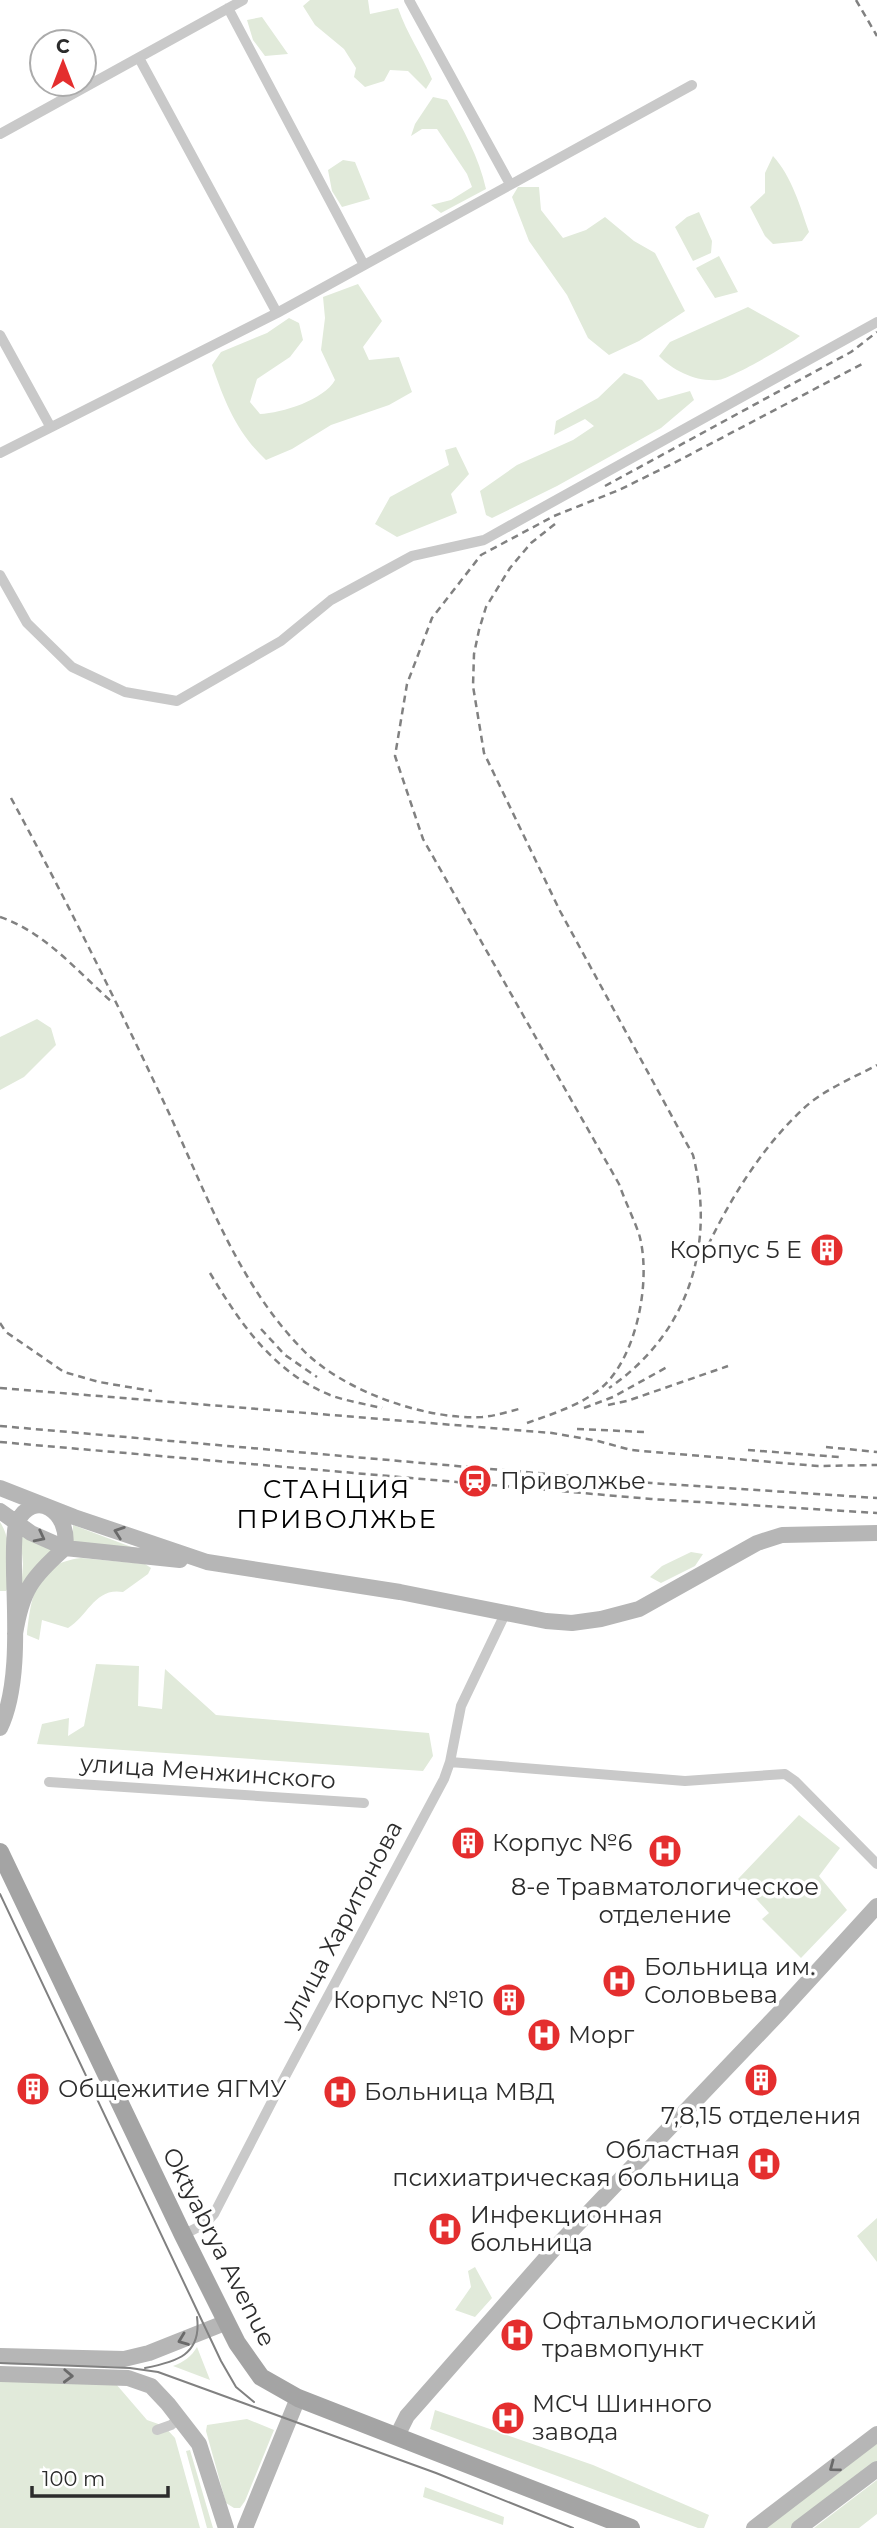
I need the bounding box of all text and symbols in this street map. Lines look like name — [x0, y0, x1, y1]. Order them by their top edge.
north arrow — [28, 28, 98, 98]
text: С — [56, 35, 70, 58]
building icon: Корпус 5 E — [808, 1231, 846, 1269]
place label: Корпус 5 E — [669, 1235, 802, 1264]
station icon: Приволжье — [456, 1462, 494, 1500]
place label: Приволжье — [500, 1466, 646, 1495]
district label: СТАНЦИЯ ПРИВОЛЖЬЕ — [236, 1473, 438, 1535]
one-way arrow — [113, 1526, 126, 1540]
one-way arrow — [33, 1529, 45, 1543]
street label: улица Менжинского — [78, 1748, 337, 1795]
street label: улица Харитонова — [274, 1816, 408, 2033]
building icon: Корпус №6 — [449, 1824, 487, 1862]
place label: Корпус №6 — [492, 1828, 632, 1857]
hospital icon: 8-е Травматологическое отделение — [646, 1832, 684, 1870]
place label: 8-е Травматологическое отделение — [511, 1872, 819, 1929]
place label: Больница им. Соловьева — [644, 1952, 815, 2009]
hospital icon: Больница им. Соловьева — [600, 1962, 638, 2000]
building icon: Корпус №10 — [490, 1981, 528, 2019]
place label: Корпус №10 — [333, 1985, 484, 2014]
hospital icon: Морг — [525, 2016, 563, 2054]
place label: Морг — [568, 2020, 635, 2049]
building icon: 7,8,15 отделения — [742, 2061, 780, 2099]
building icon: Общежитие ЯГМУ — [14, 2070, 52, 2108]
hospital icon: Больница МВД — [321, 2073, 359, 2111]
place label: Общежитие ЯГМУ — [58, 2074, 287, 2103]
place label: Больница МВД — [364, 2077, 555, 2106]
place label: 7,8,15 отделения — [661, 2101, 861, 2130]
place label: Областная психиатрическая больница — [392, 2135, 740, 2192]
street label: Oktyabrya Avenue — [157, 2142, 282, 2351]
hospital icon: Областная психиатрическая больница — [745, 2145, 783, 2183]
place label: Инфекционная больница — [470, 2200, 663, 2257]
hospital icon: Инфекционная больница — [426, 2210, 464, 2248]
place label: Офтальмологический травмопункт — [542, 2306, 817, 2363]
hospital icon: Офтальмологический травмопункт — [498, 2316, 536, 2354]
one-way arrow — [178, 2332, 190, 2346]
one-way arrow — [63, 2368, 74, 2383]
place label: МСЧ Шинного завода — [532, 2389, 712, 2446]
hospital icon: МСЧ Шинного завода — [489, 2399, 527, 2437]
scale bar — [32, 2454, 168, 2498]
one-way arrow — [829, 2458, 842, 2471]
text: 100 m — [42, 2466, 105, 2491]

